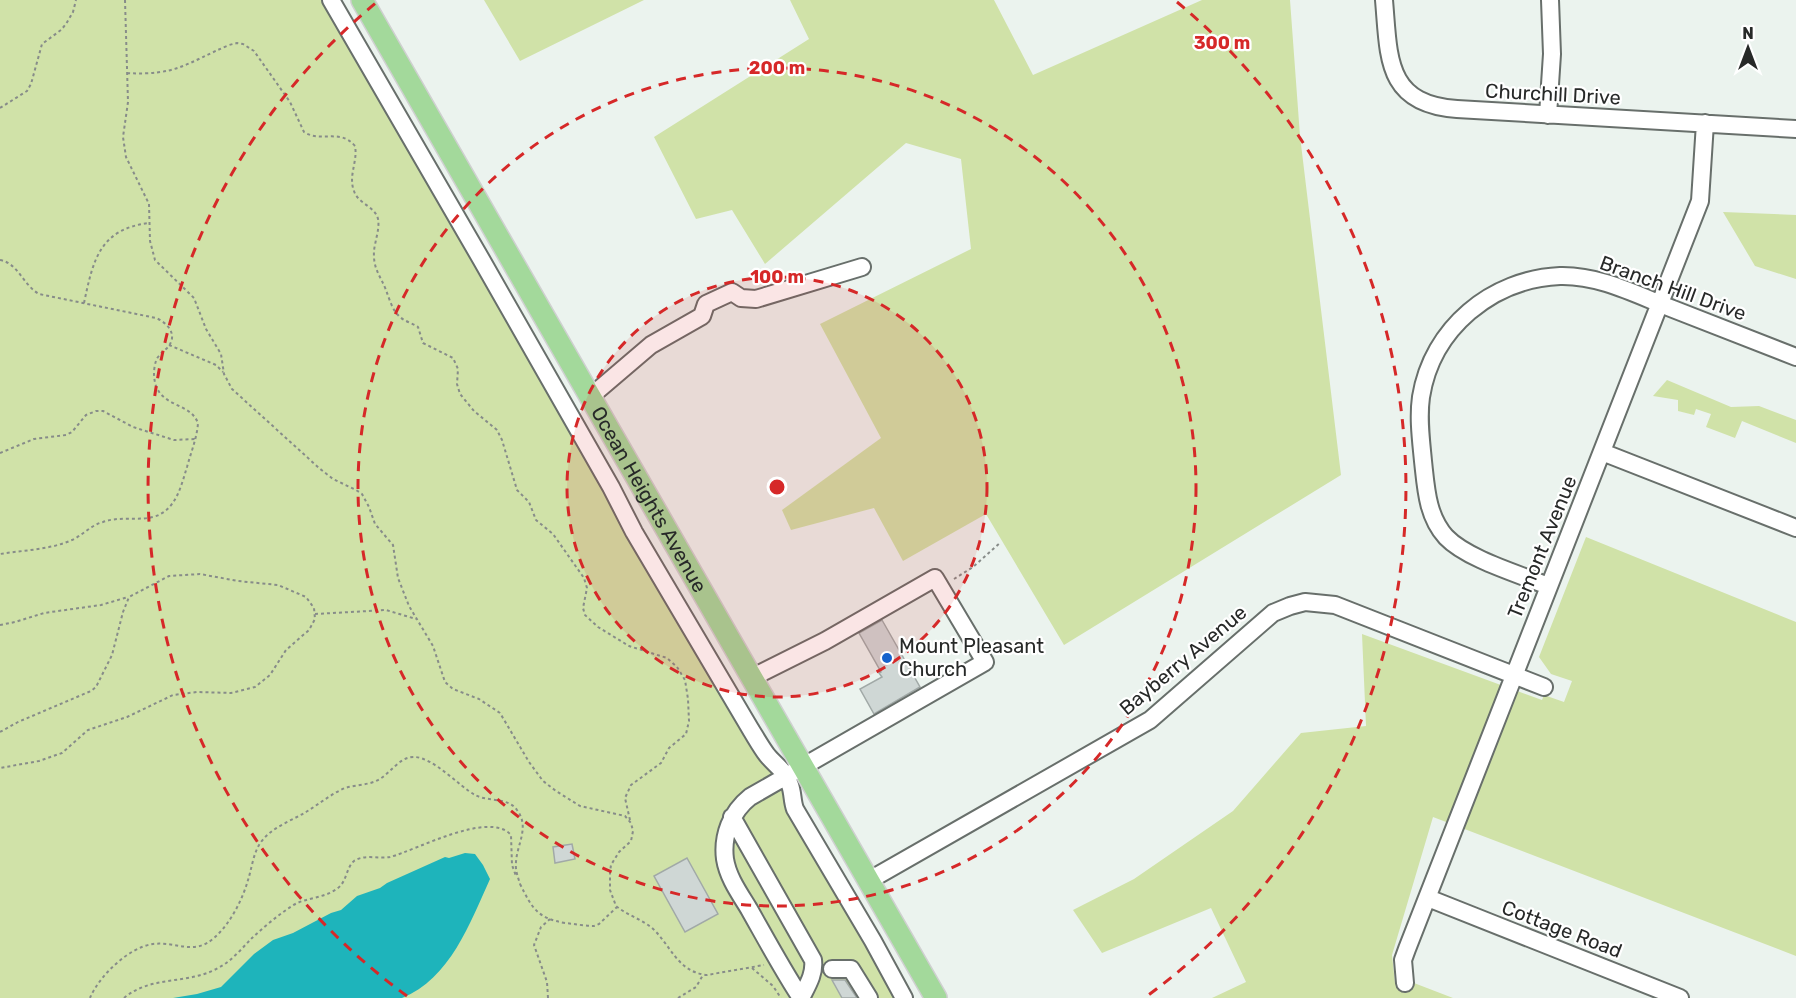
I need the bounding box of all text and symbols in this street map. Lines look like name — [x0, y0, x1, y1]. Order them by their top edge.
north arrow — [1718, 18, 1778, 78]
text: N — [1742, 24, 1754, 43]
text: 300 m — [1194, 32, 1250, 54]
text: 200 m — [749, 57, 805, 79]
street label: Churchill Drive — [1485, 78, 1621, 110]
street label: Branch Hill Drive — [1597, 250, 1749, 326]
text: 100 m — [750, 266, 804, 288]
street label: Ocean Heights Avenue — [586, 402, 712, 597]
street label: Tremont Avenue — [1502, 472, 1582, 622]
centre of rings — [767, 477, 787, 497]
street label: Bayberry Avenue — [1115, 600, 1251, 720]
place label: Mount Pleasant Church — [899, 634, 1044, 681]
marker: Mount Pleasant Church — [880, 651, 894, 665]
street label: Cottage Road — [1498, 895, 1626, 963]

